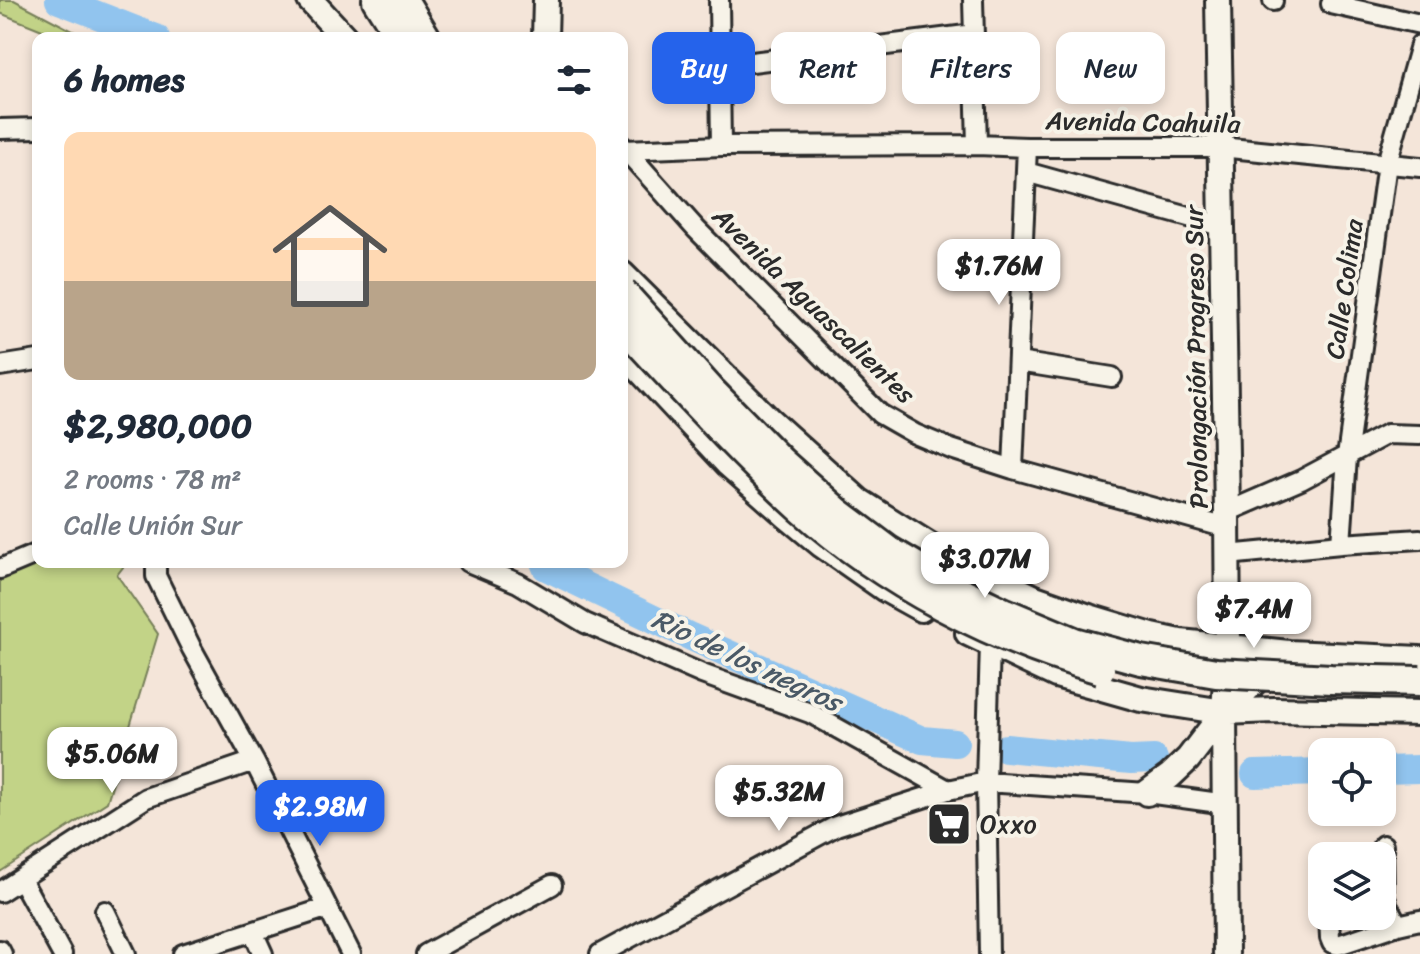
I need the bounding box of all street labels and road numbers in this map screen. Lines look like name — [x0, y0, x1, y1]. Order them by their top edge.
street label: Avenida Coahuila — [1044, 97, 1242, 147]
street label: Avenida Aguascalientes — [700, 194, 928, 416]
street label: Prolongación Progreso Sur — [1170, 203, 1222, 509]
street label: Calle Colima — [1311, 215, 1377, 362]

